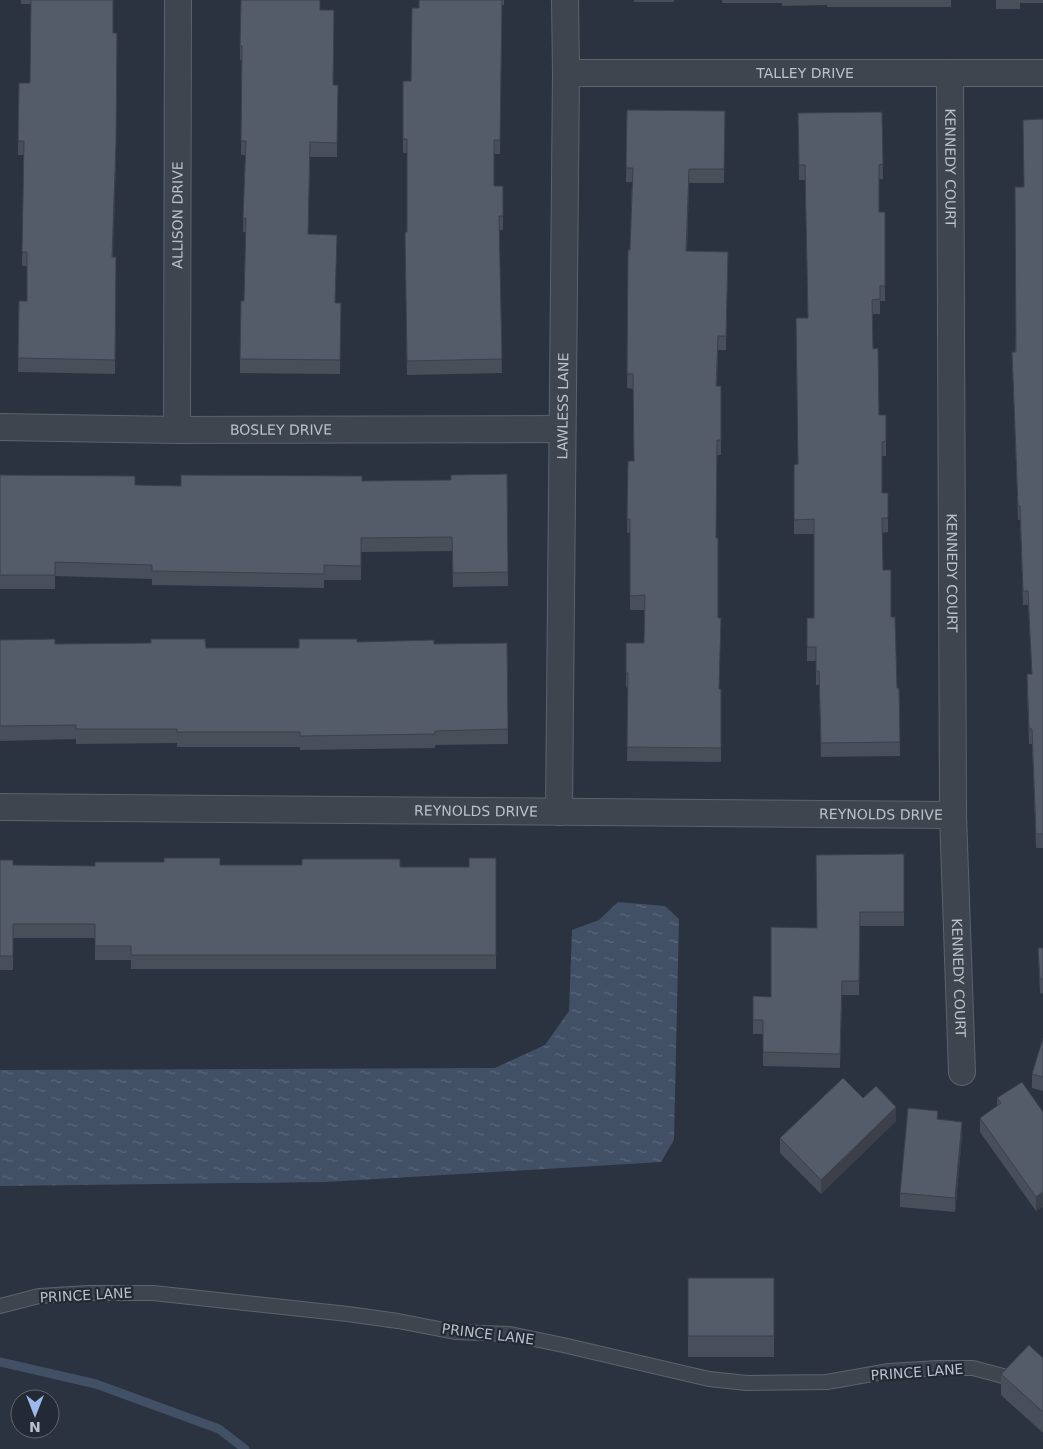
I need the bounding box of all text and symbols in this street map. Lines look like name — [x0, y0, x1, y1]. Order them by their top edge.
street label: TALLEY DRIVE — [755, 65, 854, 81]
street label: KENNEDY COURT — [942, 108, 959, 228]
street label: ALLISON DRIVE — [169, 161, 186, 269]
street label: LAWLESS LANE — [554, 353, 571, 459]
street label: BOSLEY DRIVE — [230, 422, 332, 438]
street label: KENNEDY COURT — [944, 513, 960, 633]
street label: REYNOLDS DRIVE — [414, 802, 538, 820]
street label: REYNOLDS DRIVE — [819, 806, 943, 823]
street label: KENNEDY COURT — [949, 918, 969, 1038]
street label: PRINCE LANE — [39, 1285, 133, 1305]
street label: PRINCE LANE — [441, 1320, 535, 1348]
street label: PRINCE LANE — [870, 1361, 964, 1383]
north arrow — [10, 1389, 60, 1439]
text: N — [29, 1419, 41, 1435]

